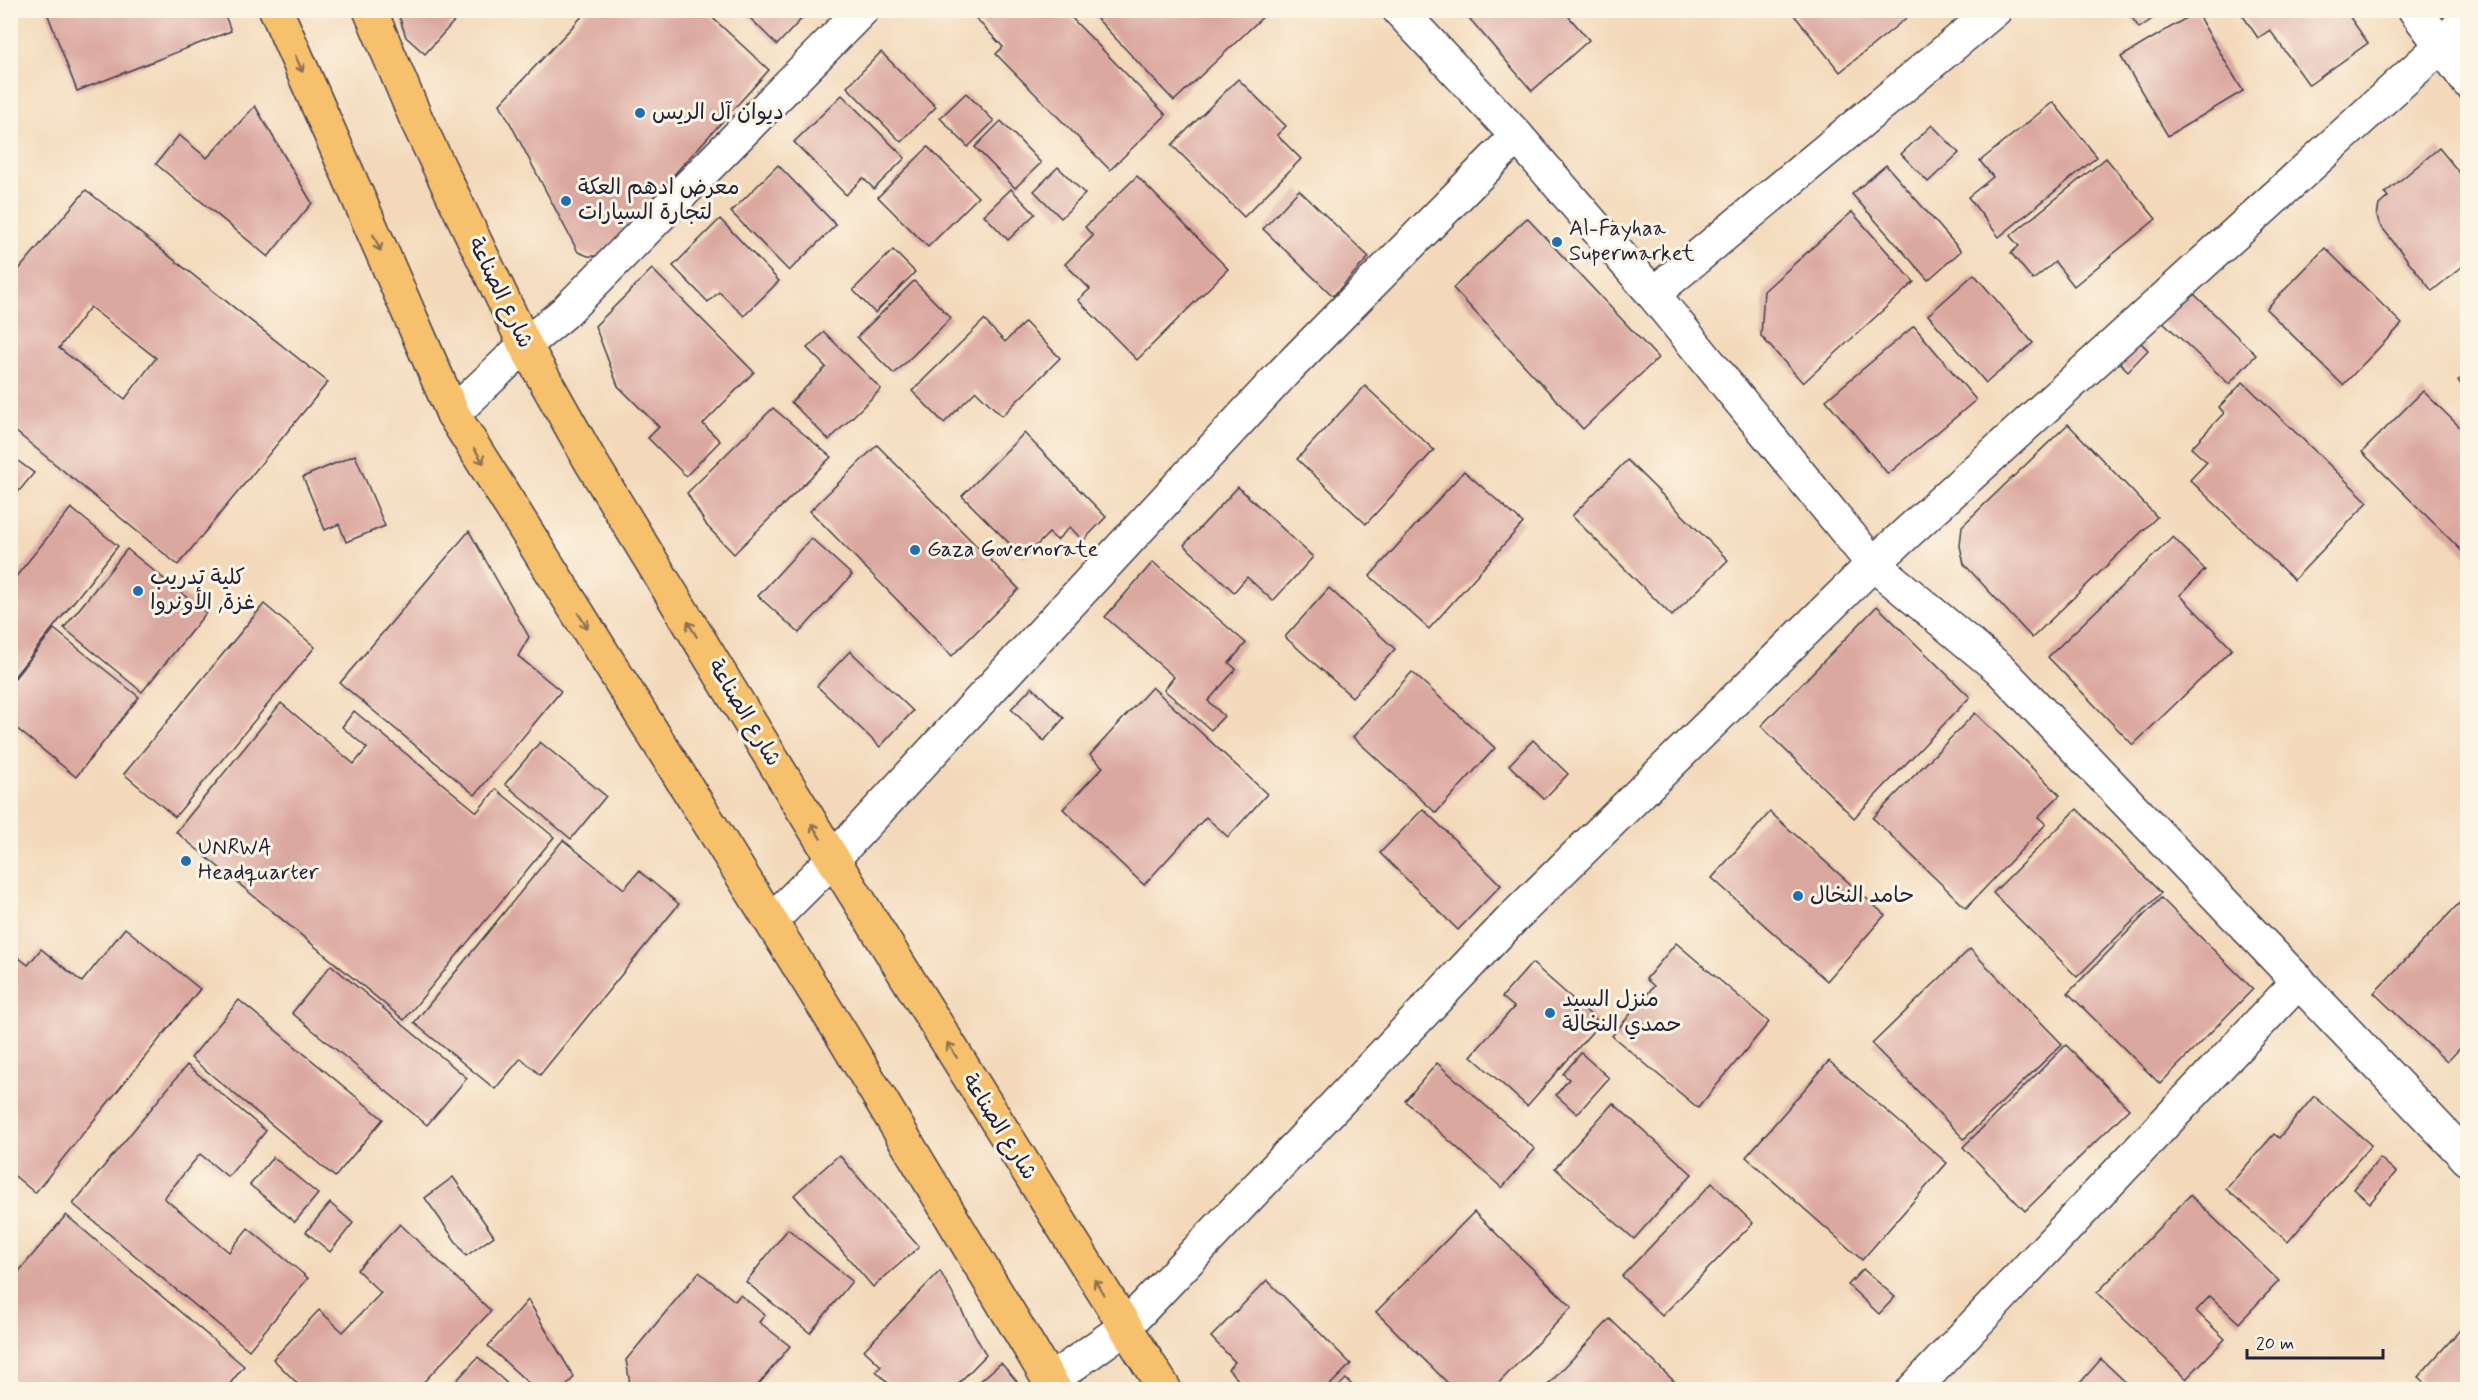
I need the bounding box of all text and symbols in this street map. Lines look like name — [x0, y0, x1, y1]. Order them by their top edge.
one-way arrow — [294, 54, 305, 73]
place label: ديوان آل الريس — [652, 99, 784, 127]
marker: ديوان آل الريس — [633, 106, 647, 120]
place label: معرض ادهم العكة لتجارة السيارات — [578, 174, 740, 227]
marker: معرض ادهم العكة لتجارة السيارات — [559, 194, 573, 208]
place label: Al-Fayhaa Supermarket — [1569, 215, 1695, 268]
one-way arrow — [372, 233, 384, 251]
street label: شارع الصناعة — [461, 233, 539, 353]
marker: Al-Fayhaa Supermarket — [1550, 235, 1564, 249]
one-way arrow — [473, 447, 485, 464]
place label: Gaza Governorate — [927, 536, 1098, 564]
marker: Gaza Governorate — [908, 543, 922, 557]
place label: كلية تدريب غزة, الأونروا — [150, 564, 255, 617]
marker: كلية تدريب غزة, الأونروا — [131, 584, 145, 598]
one-way arrow — [576, 613, 589, 630]
one-way arrow — [686, 621, 698, 638]
street label: شارع الصناعة — [701, 654, 787, 772]
one-way arrow — [809, 823, 821, 840]
place label: UNRWA Headquarter — [198, 834, 320, 887]
marker: UNRWA Headquarter — [179, 854, 193, 868]
place label: حامد النخال — [1810, 882, 1914, 910]
marker: حامد النخال — [1791, 889, 1805, 903]
place label: منزل السيد حمدي النخالة — [1562, 986, 1682, 1040]
marker: منزل السيد حمدي النخالة — [1543, 1006, 1557, 1020]
one-way arrow — [945, 1042, 957, 1059]
street label: شارع الصناعة — [955, 1069, 1043, 1185]
one-way arrow — [1093, 1279, 1105, 1296]
scale bar — [2247, 1322, 2384, 1360]
text: 20 m — [2256, 1332, 2294, 1356]

